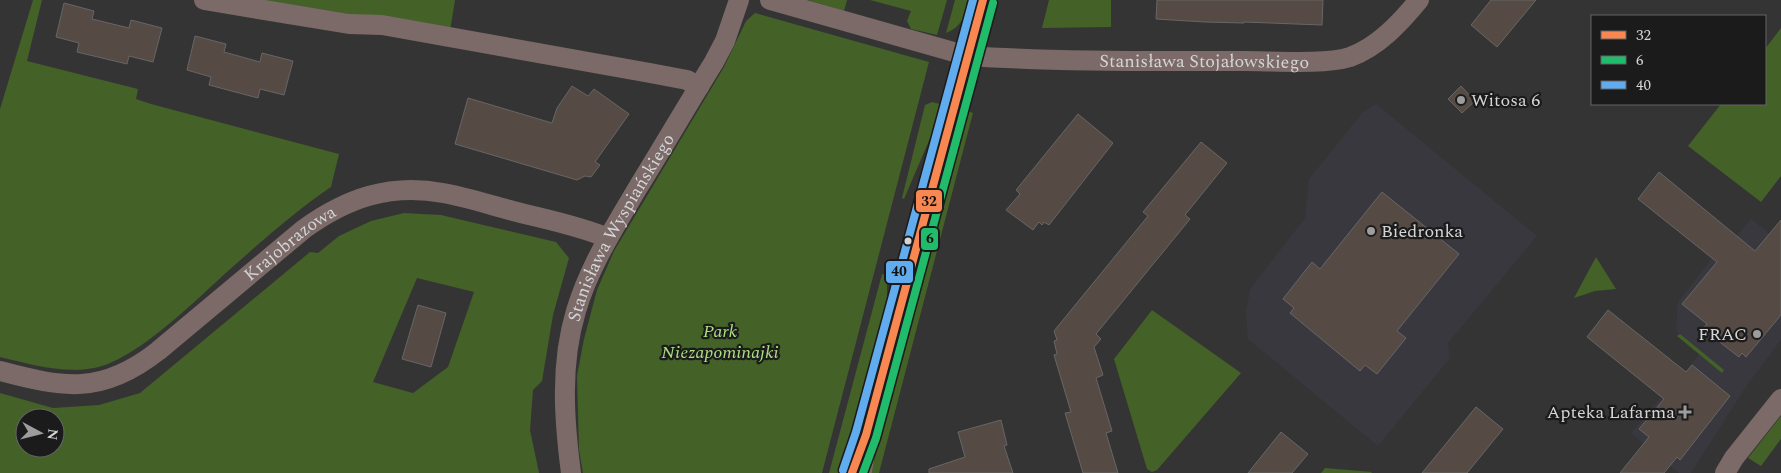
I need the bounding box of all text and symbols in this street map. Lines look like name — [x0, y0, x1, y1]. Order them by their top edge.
legend — [1591, 15, 1766, 105]
text: 32 — [1636, 24, 1651, 47]
street label: Stanisława Stojałowskiego — [1099, 47, 1309, 76]
text: 6 — [1636, 49, 1644, 72]
text: 40 — [1636, 74, 1651, 97]
place label: Witosa 6 — [1471, 87, 1540, 114]
marker: Witosa 6 — [1455, 94, 1467, 106]
street label: Stanisława Wyspiańskiego — [560, 128, 681, 325]
line badge: 32 — [915, 189, 943, 213]
text: 32 — [921, 191, 937, 212]
street label: Krajobrazowa — [238, 198, 341, 288]
place label: Biedronka — [1381, 218, 1463, 245]
marker: Biedronka — [1365, 225, 1377, 237]
line badge: 6 — [920, 227, 939, 251]
text: 6 — [926, 228, 934, 249]
unlabelled marker — [903, 236, 913, 246]
line badge: 40 — [885, 260, 914, 284]
text: 40 — [891, 261, 907, 282]
park label: Park Niezapominajki — [661, 318, 779, 366]
place label: FRAC — [1698, 321, 1747, 348]
marker: FRAC — [1751, 328, 1763, 340]
place label: Apteka Lafarma — [1547, 399, 1675, 426]
marker: Apteka Lafarma — [1679, 406, 1691, 418]
north arrow — [15, 408, 65, 458]
text: N — [41, 428, 64, 441]

